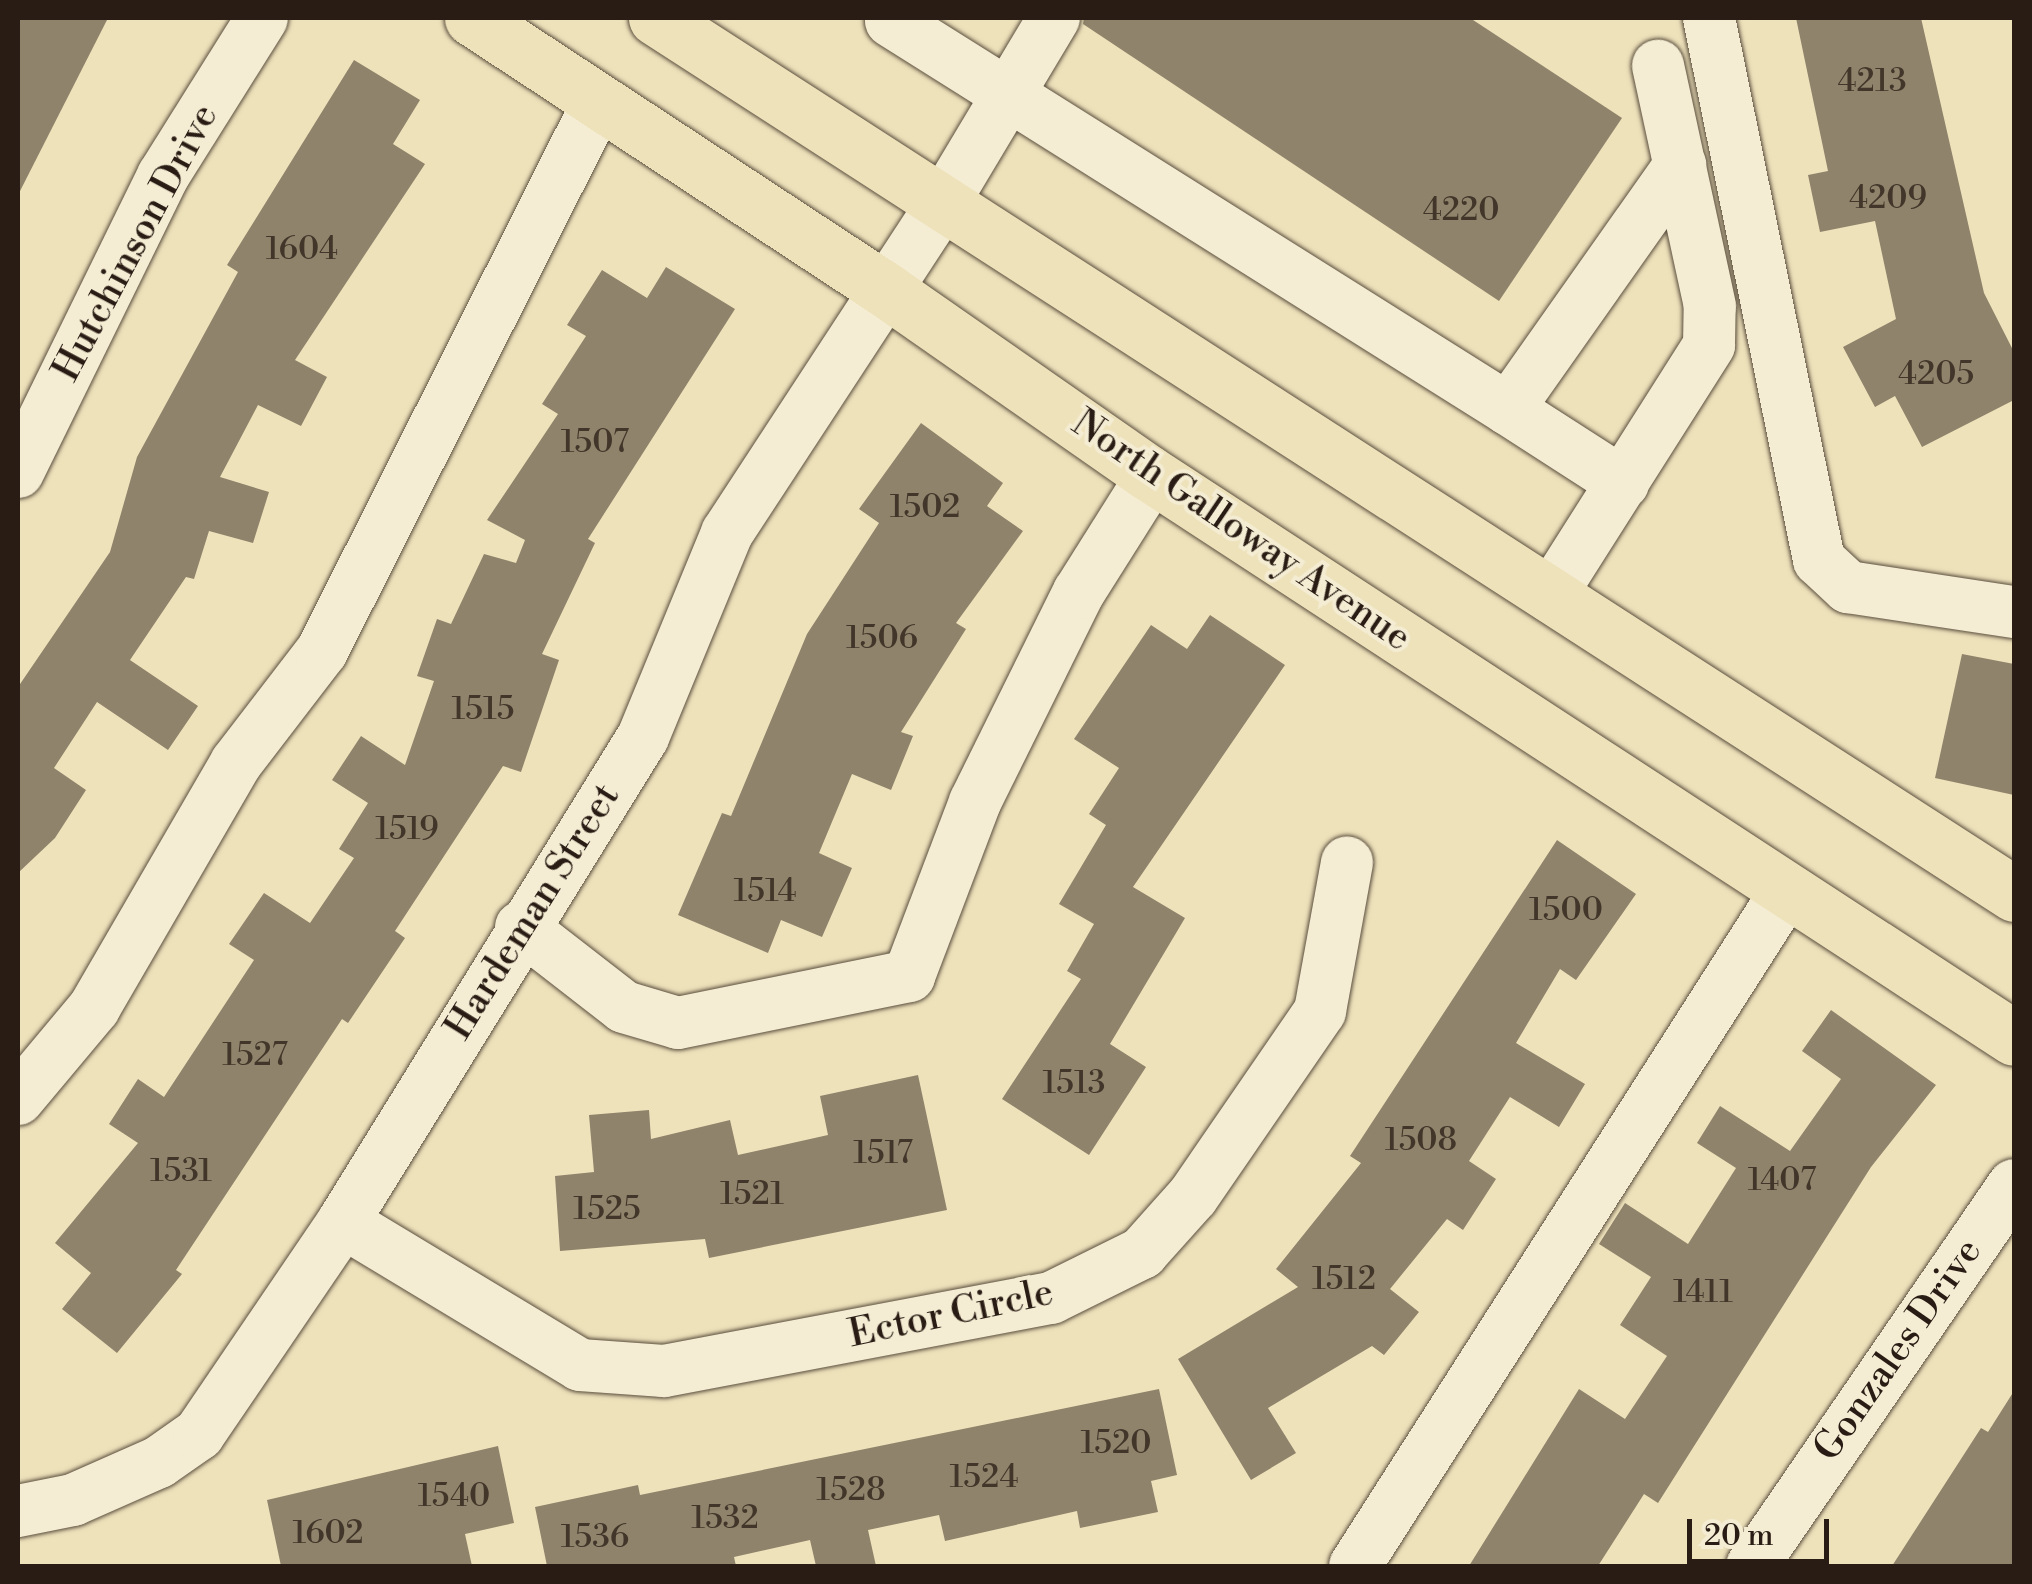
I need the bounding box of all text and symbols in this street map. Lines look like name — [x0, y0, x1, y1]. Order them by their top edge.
house number: 4213 — [1837, 62, 1907, 100]
street label: Hutchinson Drive — [44, 97, 228, 389]
house number: 4209 — [1849, 179, 1927, 217]
house number: 4220 — [1423, 191, 1499, 229]
house number: 1604 — [266, 230, 338, 268]
house number: 4205 — [1898, 355, 1974, 393]
street label: North Galloway Avenue — [1063, 401, 1419, 661]
house number: 1507 — [561, 423, 629, 461]
house number: 1502 — [890, 488, 960, 526]
house number: 1506 — [846, 619, 918, 657]
house number: 1515 — [452, 690, 514, 728]
street label: Hardeman Street — [436, 776, 630, 1048]
house number: 1519 — [375, 810, 439, 848]
house number: 1514 — [734, 872, 796, 910]
house number: 1500 — [1529, 891, 1603, 929]
house number: 1527 — [222, 1036, 288, 1074]
house number: 1513 — [1043, 1064, 1105, 1102]
house number: 1508 — [1385, 1121, 1457, 1159]
house number: 1517 — [853, 1134, 913, 1172]
house number: 1531 — [150, 1152, 212, 1190]
house number: 1407 — [1748, 1161, 1816, 1199]
house number: 1521 — [720, 1175, 784, 1213]
house number: 1525 — [573, 1190, 641, 1228]
street label: Gonzales Drive — [1804, 1230, 1992, 1470]
house number: 1512 — [1312, 1260, 1376, 1298]
street label: Ector Circle — [845, 1270, 1057, 1358]
house number: 1411 — [1673, 1273, 1733, 1311]
house number: 1520 — [1081, 1424, 1151, 1462]
house number: 1524 — [950, 1458, 1018, 1496]
house number: 1528 — [816, 1471, 886, 1509]
house number: 1540 — [418, 1477, 490, 1515]
house number: 1532 — [691, 1499, 759, 1537]
scale bar — [1692, 1499, 1834, 1561]
house number: 1602 — [293, 1514, 363, 1552]
text: 20 m — [1704, 1517, 1773, 1555]
house number: 1536 — [561, 1518, 629, 1556]

